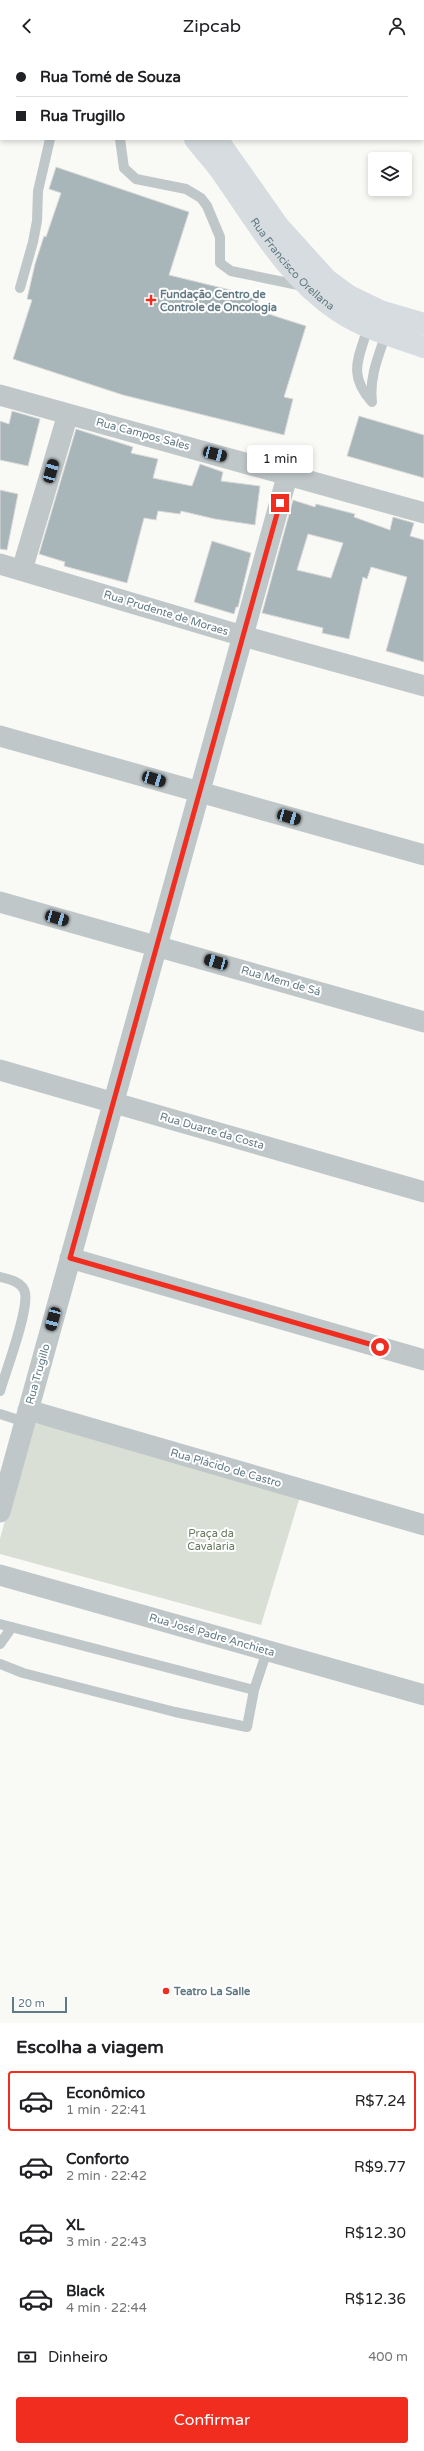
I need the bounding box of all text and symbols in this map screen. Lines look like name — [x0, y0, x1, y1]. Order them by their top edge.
icon: back — [16, 15, 38, 37]
text: Zipcab — [183, 15, 241, 37]
icon: person — [386, 15, 408, 37]
text: Rua Tomé de Souza — [40, 68, 181, 86]
text: Rua Trugillo — [40, 107, 125, 125]
map controls — [368, 152, 412, 196]
button: layers — [368, 152, 412, 196]
street label: Rua Francisco Orellana — [248, 215, 337, 313]
place label: Fundação Centro de Controle de Oncologia — [160, 288, 277, 315]
marker: Fundação Centro de Controle de Oncologia — [145, 294, 157, 306]
street label: Rua Campos Sales — [95, 415, 191, 453]
car — [202, 445, 228, 463]
callout: 1 min — [247, 445, 313, 473]
text: 1 min — [263, 451, 297, 467]
car — [42, 458, 60, 484]
route end — [271, 494, 289, 512]
street label: Rua Prudente de Moraes — [102, 588, 230, 638]
car — [141, 770, 167, 788]
car — [276, 808, 302, 826]
car — [44, 909, 70, 927]
car — [203, 953, 229, 971]
street label: Rua Mem de Sá — [240, 963, 322, 999]
street label: Rua Duarte da Costa — [158, 1110, 266, 1152]
car — [44, 1306, 62, 1332]
route start — [371, 1338, 389, 1356]
street label: Rua Trugillo — [23, 1342, 53, 1406]
street label: Rua Plácido de Castro — [169, 1446, 283, 1490]
park label: Praça da Cavalaria — [187, 1527, 235, 1553]
street label: Rua José Padre Anchieta — [148, 1611, 276, 1659]
place label: Teatro La Salle — [173, 1985, 251, 1998]
marker: Teatro La Salle — [161, 1986, 171, 1996]
scale bar — [12, 1995, 67, 2014]
text: 20 m — [18, 1997, 45, 2010]
text: Escolha a viagem — [16, 2036, 164, 2058]
icon: car — [18, 2083, 54, 2119]
text: Econômico — [66, 2084, 145, 2102]
text: R$7.24 — [355, 2092, 406, 2110]
text: 1 min · 22:41 — [66, 2102, 147, 2118]
icon: car — [18, 2149, 54, 2185]
text: Conforto — [66, 2150, 129, 2168]
text: R$9.77 — [354, 2158, 406, 2176]
text: 2 min · 22:42 — [66, 2168, 147, 2184]
icon: car — [18, 2215, 54, 2251]
text: XL — [66, 2216, 85, 2234]
text: R$12.30 — [344, 2224, 406, 2242]
text: 3 min · 22:43 — [66, 2234, 147, 2250]
icon: car — [18, 2281, 54, 2317]
text: Black — [66, 2282, 105, 2300]
text: R$12.36 — [344, 2290, 406, 2308]
text: 4 min · 22:44 — [66, 2300, 147, 2316]
icon: cash — [16, 2346, 38, 2368]
text: Dinheiro — [48, 2348, 108, 2366]
text: 400 m — [368, 2349, 408, 2365]
button: Confirmar — [16, 2397, 408, 2443]

